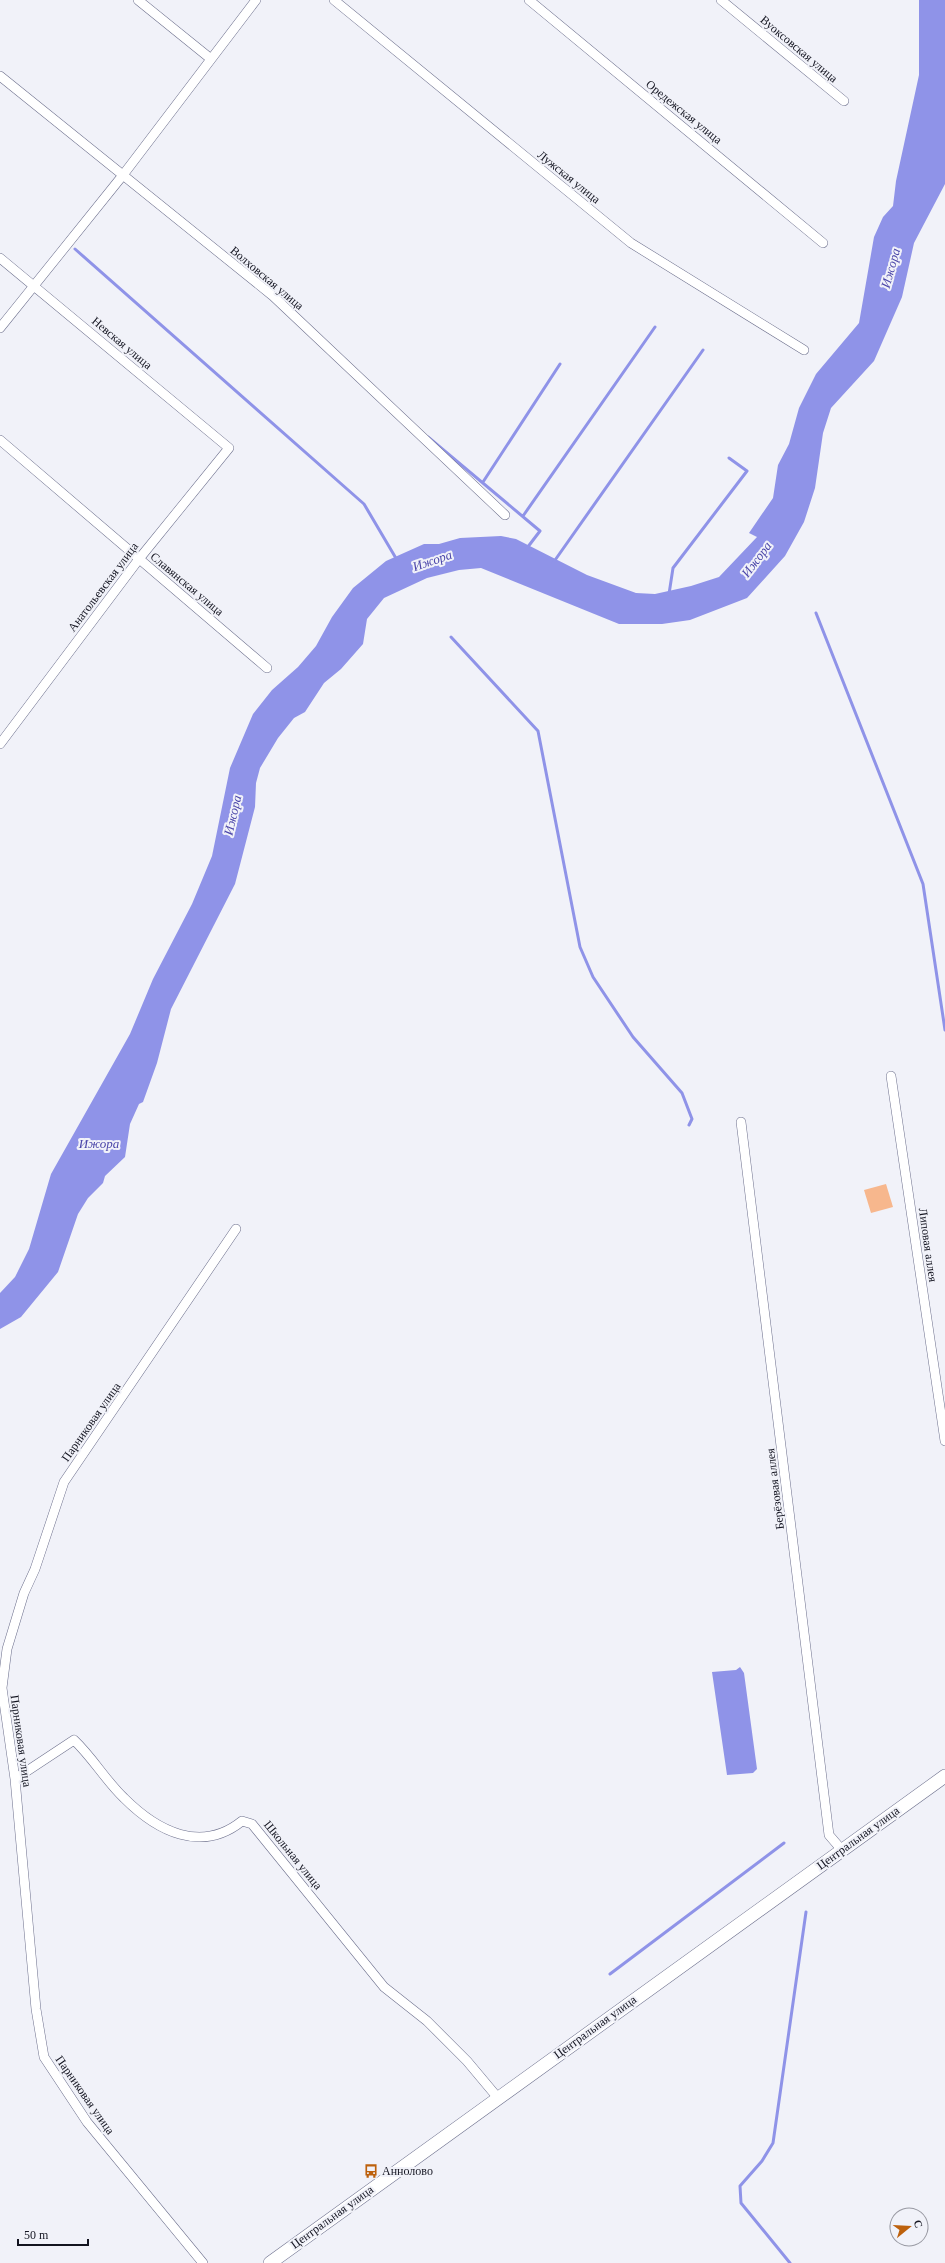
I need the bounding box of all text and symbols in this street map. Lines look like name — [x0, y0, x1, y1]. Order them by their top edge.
street label: Вуоксовская улица — [758, 13, 841, 86]
street label: Оредежская улица — [643, 77, 725, 147]
street label: Лужская улица — [535, 148, 604, 207]
street label: Волховская улица — [227, 243, 307, 313]
water label: Ижора — [877, 246, 903, 291]
street label: Невская улица — [89, 314, 155, 373]
water label: Ижора — [738, 538, 775, 581]
street label: Анатольевская улица — [65, 539, 141, 634]
water label: Ижора — [410, 547, 454, 575]
street label: Славянская улица — [148, 549, 227, 619]
water label: Ижора — [220, 793, 244, 838]
water label: Ижора — [78, 1136, 120, 1151]
street label: Липовая аллея — [916, 1207, 940, 1283]
street label: Парниковая улица — [59, 1379, 124, 1464]
street label: Берёзовая аллея — [763, 1447, 787, 1530]
street label: Парниковая улица — [8, 1694, 34, 1789]
street label: Центральная улица — [814, 1803, 903, 1873]
street label: Школьная улица — [261, 1818, 325, 1893]
street label: Центральная улица — [551, 1992, 640, 2062]
street label: Парниковая улица — [53, 2053, 118, 2138]
bus stop icon: Аннолово — [363, 2163, 379, 2179]
place label: Аннолово — [382, 2164, 433, 2178]
street label: Центральная улица — [288, 2182, 377, 2252]
north arrow — [889, 2207, 929, 2247]
text: С — [912, 2218, 925, 2230]
scale bar — [18, 2221, 88, 2247]
text: 50 m — [24, 2228, 49, 2242]

